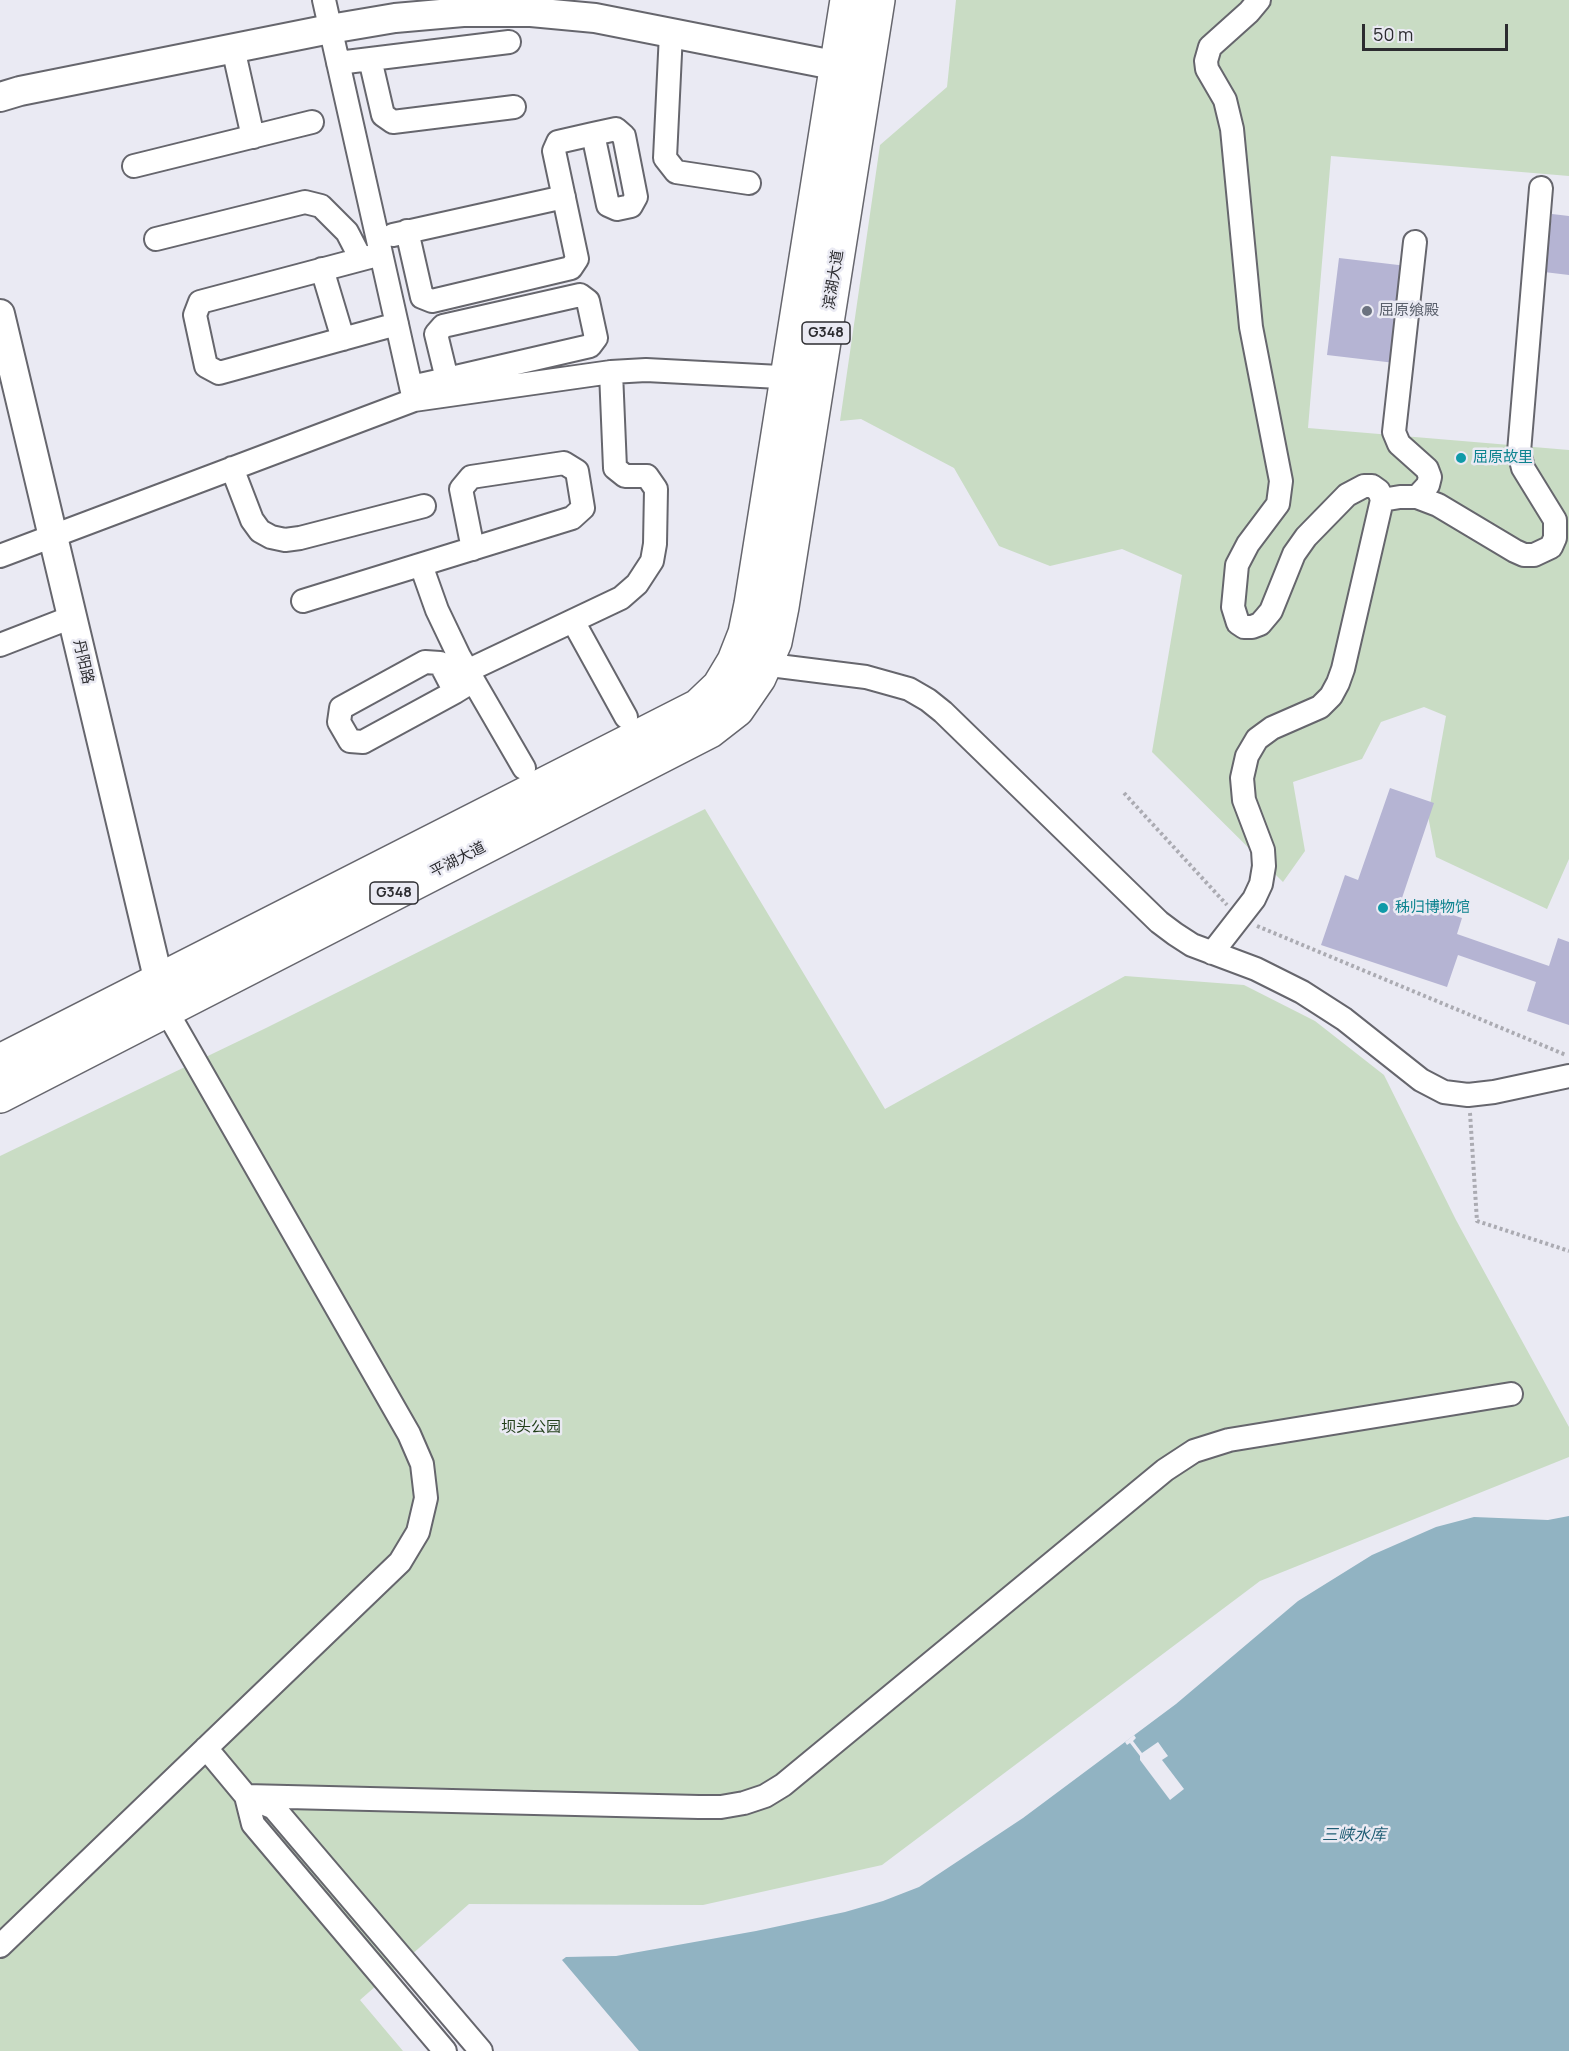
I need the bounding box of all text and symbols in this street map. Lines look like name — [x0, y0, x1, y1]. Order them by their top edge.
scale bar — [1365, 12, 1510, 50]
text: 50 m — [1373, 22, 1413, 46]
street label: 滨湖大道 — [820, 249, 848, 311]
place label: 屈原飨殿 — [1379, 302, 1439, 320]
marker: 屈原飨殿 — [1360, 304, 1374, 318]
road number: G348 — [802, 322, 850, 344]
place label: 屈原故里 — [1473, 449, 1533, 467]
marker: 屈原故里 — [1454, 451, 1468, 465]
street label: 丹阳路 — [69, 638, 97, 686]
street label: 平湖大道 — [427, 838, 489, 882]
road number: G348 — [370, 882, 418, 904]
place label: 秭归博物馆 — [1395, 899, 1470, 917]
marker: 秭归博物馆 — [1376, 901, 1390, 915]
park label: 坝头公园 — [501, 1419, 561, 1437]
water label: 三峡水库 — [1322, 1826, 1386, 1846]

